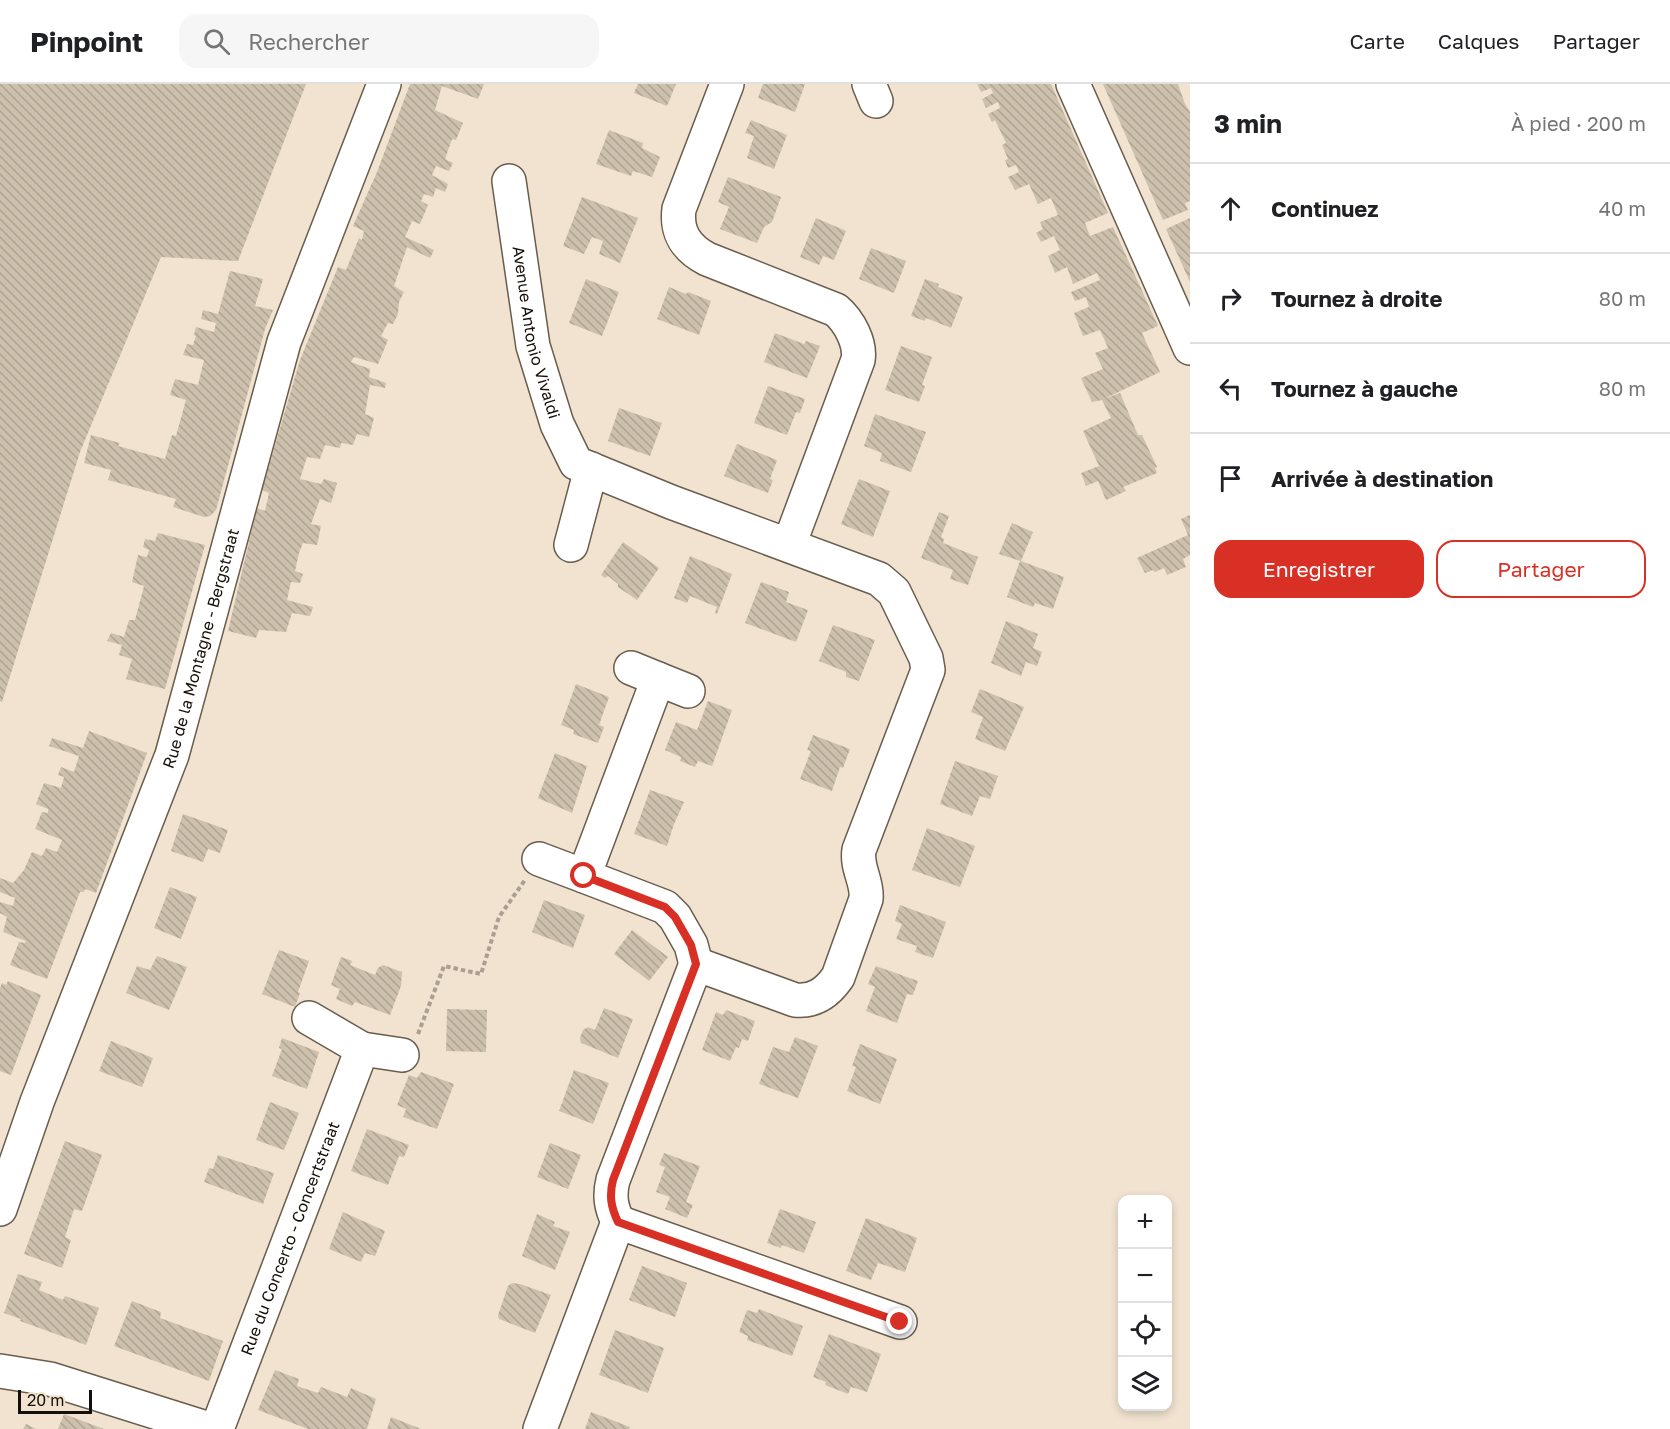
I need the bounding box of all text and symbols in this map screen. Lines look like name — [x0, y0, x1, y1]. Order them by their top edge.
search box — [179, 14, 599, 68]
text: Pinpoint — [30, 25, 143, 58]
icon: search — [200, 25, 233, 58]
text: Rechercher — [248, 28, 369, 55]
text: Carte — [1349, 28, 1405, 54]
text: Calques — [1438, 28, 1519, 54]
text: Partager — [1552, 28, 1640, 54]
text: 3 min — [1214, 108, 1282, 139]
text: À pied · 200 m — [1511, 111, 1646, 135]
icon: ahead — [1214, 192, 1247, 225]
text: Continuez — [1271, 195, 1378, 222]
text: 40 m — [1599, 196, 1646, 220]
street label: Avenue Antonio Vivaldi — [509, 245, 565, 421]
icon: right — [1214, 282, 1247, 315]
text: Tournez à droite — [1271, 285, 1442, 312]
text: 80 m — [1599, 286, 1646, 310]
icon: left — [1214, 372, 1247, 405]
text: Tournez à gauche — [1271, 375, 1458, 402]
text: 80 m — [1599, 376, 1646, 400]
icon: arrive — [1214, 462, 1247, 495]
text: Arrivée à destination — [1271, 465, 1493, 492]
street label: Rue de la Montagne - Bergstraat — [158, 526, 243, 771]
button: Enregistrer — [1214, 540, 1424, 598]
button: Partager — [1436, 540, 1646, 598]
route start — [570, 862, 596, 888]
street label: Rue du Concerto - Concertstraat — [236, 1119, 343, 1358]
map controls — [1118, 1195, 1172, 1411]
button: + — [1118, 1195, 1172, 1249]
button: − — [1118, 1249, 1172, 1303]
button: locate — [1118, 1303, 1172, 1357]
route end — [886, 1308, 912, 1334]
button: layers — [1118, 1357, 1172, 1411]
scale bar — [18, 1387, 92, 1414]
text: 20 m — [27, 1390, 64, 1410]

